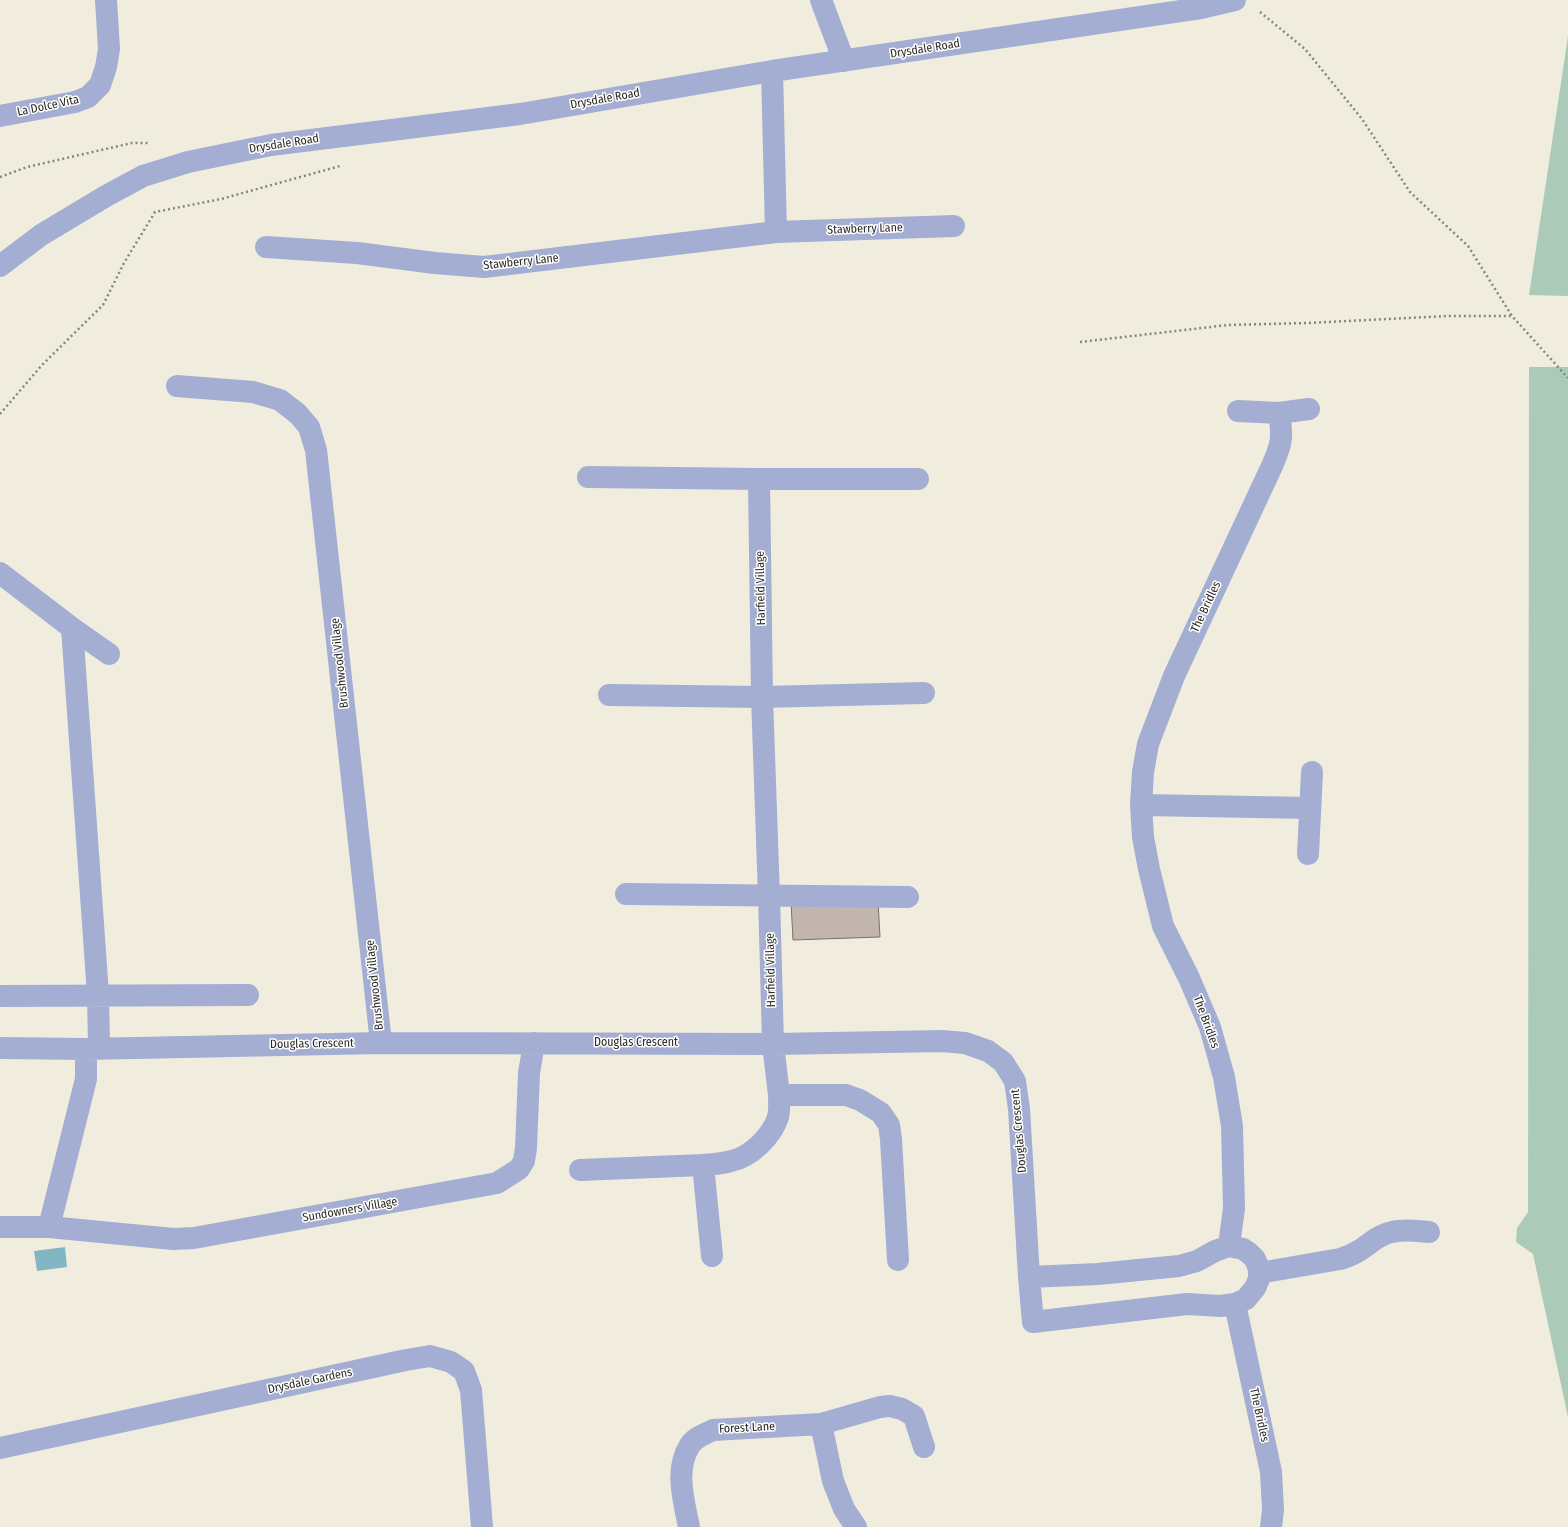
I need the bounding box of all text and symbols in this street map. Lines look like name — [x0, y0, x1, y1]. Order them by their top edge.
street label: Drysdale Road — [889, 36, 961, 62]
street label: Drysdale Road — [569, 86, 641, 112]
street label: La Dolce Vita — [16, 92, 80, 120]
street label: Drysdale Road — [248, 131, 320, 157]
street label: Stawberry Lane — [827, 220, 903, 238]
street label: Stawberry Lane — [483, 251, 559, 273]
street label: Harfield Village — [753, 551, 769, 625]
street label: The Bridles — [1188, 579, 1224, 635]
street label: Brushwood Village — [328, 617, 352, 709]
street label: Harfield Village — [763, 933, 779, 1007]
street label: Brushwood Village — [363, 939, 387, 1031]
street label: The Bridles — [1190, 994, 1222, 1050]
street label: Douglas Crescent — [270, 1036, 354, 1052]
street label: Douglas Crescent — [594, 1036, 678, 1050]
street label: Douglas Crescent — [1008, 1089, 1030, 1173]
street label: Sundowners Village — [302, 1195, 398, 1225]
street label: Drysdale Gardens — [266, 1365, 354, 1397]
street label: The Bridles — [1246, 1387, 1272, 1443]
street label: Forest Lane — [719, 1419, 775, 1437]

